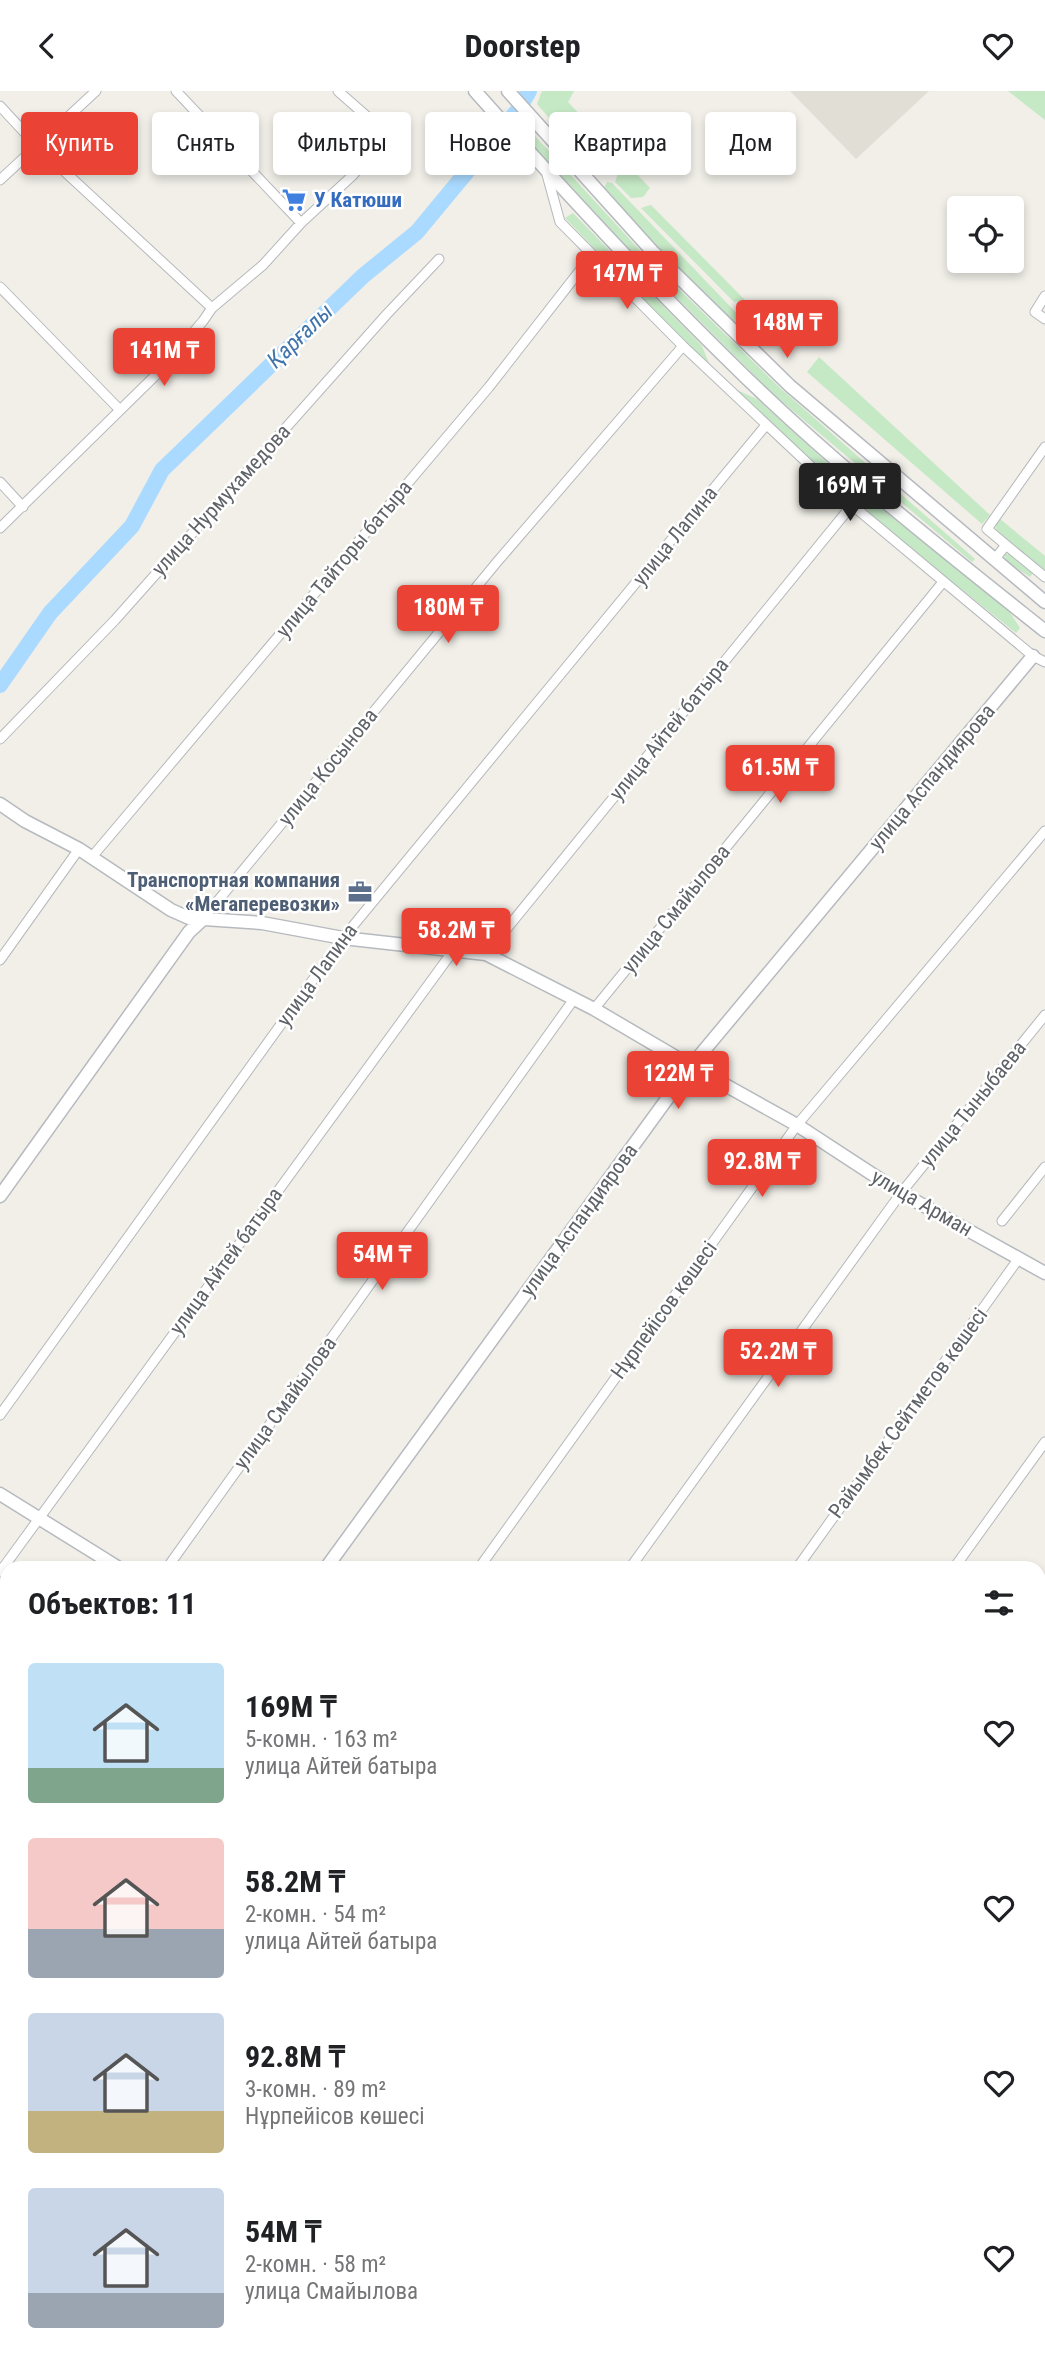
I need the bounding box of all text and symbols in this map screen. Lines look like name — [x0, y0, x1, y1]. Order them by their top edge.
icon: back — [28, 27, 66, 65]
text: Doorstep — [464, 27, 581, 65]
icon: heart — [979, 27, 1017, 65]
chip: Купить — [21, 112, 138, 175]
chip: Снять — [152, 112, 259, 175]
chip: Фильтры — [273, 112, 411, 175]
chip: Новое — [425, 112, 535, 175]
chip: Квартира — [549, 112, 691, 175]
chip: Дом — [705, 112, 796, 175]
supermarket icon: У Катюши — [280, 186, 308, 214]
place label: У Катюши — [314, 188, 402, 212]
map controls — [947, 196, 1024, 273]
button: locate — [947, 196, 1024, 273]
pin: 147M ₸ — [570, 251, 684, 311]
text: 147M ₸ — [592, 260, 662, 287]
water label: Қарғалы — [261, 298, 339, 374]
pin: 148M ₸ — [730, 301, 844, 360]
text: 148M ₸ — [752, 309, 822, 336]
pin: 141M ₸ — [107, 329, 221, 388]
text: 141M ₸ — [129, 337, 199, 364]
street label: улица Нурмухамедова — [147, 419, 295, 581]
pin: 169M ₸ — [793, 463, 907, 523]
text: 169M ₸ — [815, 472, 885, 499]
street label: улица Тайторы батыра — [271, 475, 417, 643]
street label: улица Лапина — [628, 482, 722, 590]
pin: 180M ₸ — [391, 585, 505, 645]
text: 180M ₸ — [413, 594, 483, 621]
street label: улица Айтей батыра — [604, 653, 734, 805]
street label: улица Аспандиярова — [864, 699, 1000, 855]
street label: улица Косынова — [274, 704, 382, 830]
pin: 61.5M ₸ — [715, 745, 845, 805]
text: 61.5M ₸ — [742, 754, 818, 781]
street label: улица Смайылова — [617, 840, 735, 978]
place label: Транспортная компания «Мегаперевозки» — [127, 868, 340, 916]
office icon: Транспортная компания «Мегаперевозки» — [346, 878, 374, 906]
pin: 58.2M ₸ — [391, 909, 521, 968]
text: 58.2M ₸ — [418, 917, 494, 944]
street label: улица Лапина — [272, 919, 362, 1031]
street label: улица Тыныбаева — [915, 1036, 1031, 1172]
pin: 122M ₸ — [621, 1051, 735, 1111]
text: 122M ₸ — [643, 1060, 713, 1087]
street label: улица Аспандиярова — [516, 1139, 642, 1301]
pin: 92.8M ₸ — [697, 1139, 827, 1199]
text: 92.8M ₸ — [724, 1148, 800, 1175]
street label: улица Арман — [867, 1165, 977, 1241]
street label: улица Айтей батыра — [165, 1183, 287, 1339]
pin: 54M ₸ — [333, 1233, 431, 1292]
street label: Нұрпейісов көшесі — [606, 1237, 722, 1383]
text: 54M ₸ — [353, 1241, 411, 1268]
street label: Райымбек Сейтметов көшесі — [824, 1303, 992, 1523]
pin: 52.2M ₸ — [713, 1329, 843, 1389]
street label: улица Смайылова — [229, 1332, 341, 1474]
text: 52.2M ₸ — [740, 1338, 816, 1365]
icon: filters — [980, 1584, 1018, 1622]
text: Объектов: 11 — [28, 1586, 196, 1621]
text: 169M ₸ — [245, 1689, 337, 1724]
icon: home — [84, 1691, 168, 1775]
icon: heart — [980, 1714, 1018, 1752]
text: 5-комн. · 163 m² — [245, 1726, 397, 1753]
text: улица Айтей батыра — [245, 1753, 437, 1780]
text: 58.2M ₸ — [245, 1864, 345, 1899]
icon: home — [84, 1866, 168, 1950]
icon: heart — [980, 1889, 1018, 1927]
text: 2-комн. · 54 m² — [245, 1901, 386, 1928]
text: улица Айтей батыра — [245, 1928, 437, 1955]
text: 92.8M ₸ — [245, 2039, 345, 2074]
icon: home — [84, 2041, 168, 2125]
icon: heart — [980, 2064, 1018, 2102]
text: 3-комн. · 89 m² — [245, 2076, 386, 2103]
text: Нұрпейісов көшесі — [245, 2103, 425, 2130]
text: 54M ₸ — [245, 2214, 321, 2249]
icon: home — [84, 2216, 168, 2300]
icon: heart — [980, 2239, 1018, 2277]
text: 2-комн. · 58 m² — [245, 2251, 386, 2278]
text: улица Смайылова — [245, 2278, 418, 2305]

